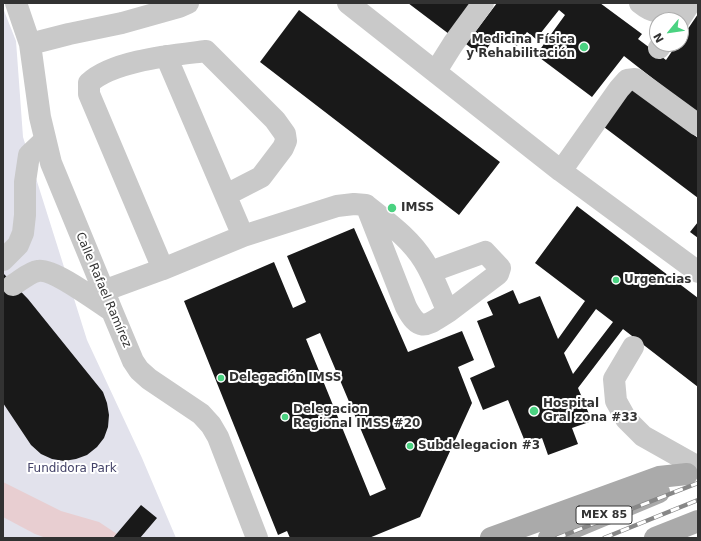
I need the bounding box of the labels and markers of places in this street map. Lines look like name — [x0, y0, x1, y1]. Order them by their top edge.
place label: Medicina Física y Rehabilitación — [466, 33, 575, 61]
marker: Medicina Física y Rehabilitación — [578, 41, 590, 53]
place label: IMSS — [401, 201, 434, 215]
marker: IMSS — [386, 202, 398, 214]
place label: Urgencias — [624, 273, 691, 287]
marker: Urgencias — [611, 275, 621, 285]
place label: Delegación IMSS — [229, 371, 341, 385]
marker: Delegación IMSS — [216, 373, 226, 383]
place label: Hospital Gral zona #33 — [543, 397, 638, 425]
place label: Delegacion Regional IMSS #20 — [293, 403, 420, 431]
marker: Hospital Gral zona #33 — [528, 405, 540, 417]
marker: Delegacion Regional IMSS #20 — [280, 412, 290, 422]
place label: Subdelegacion #3 — [418, 439, 540, 453]
marker: Subdelegacion #3 — [405, 441, 415, 451]

